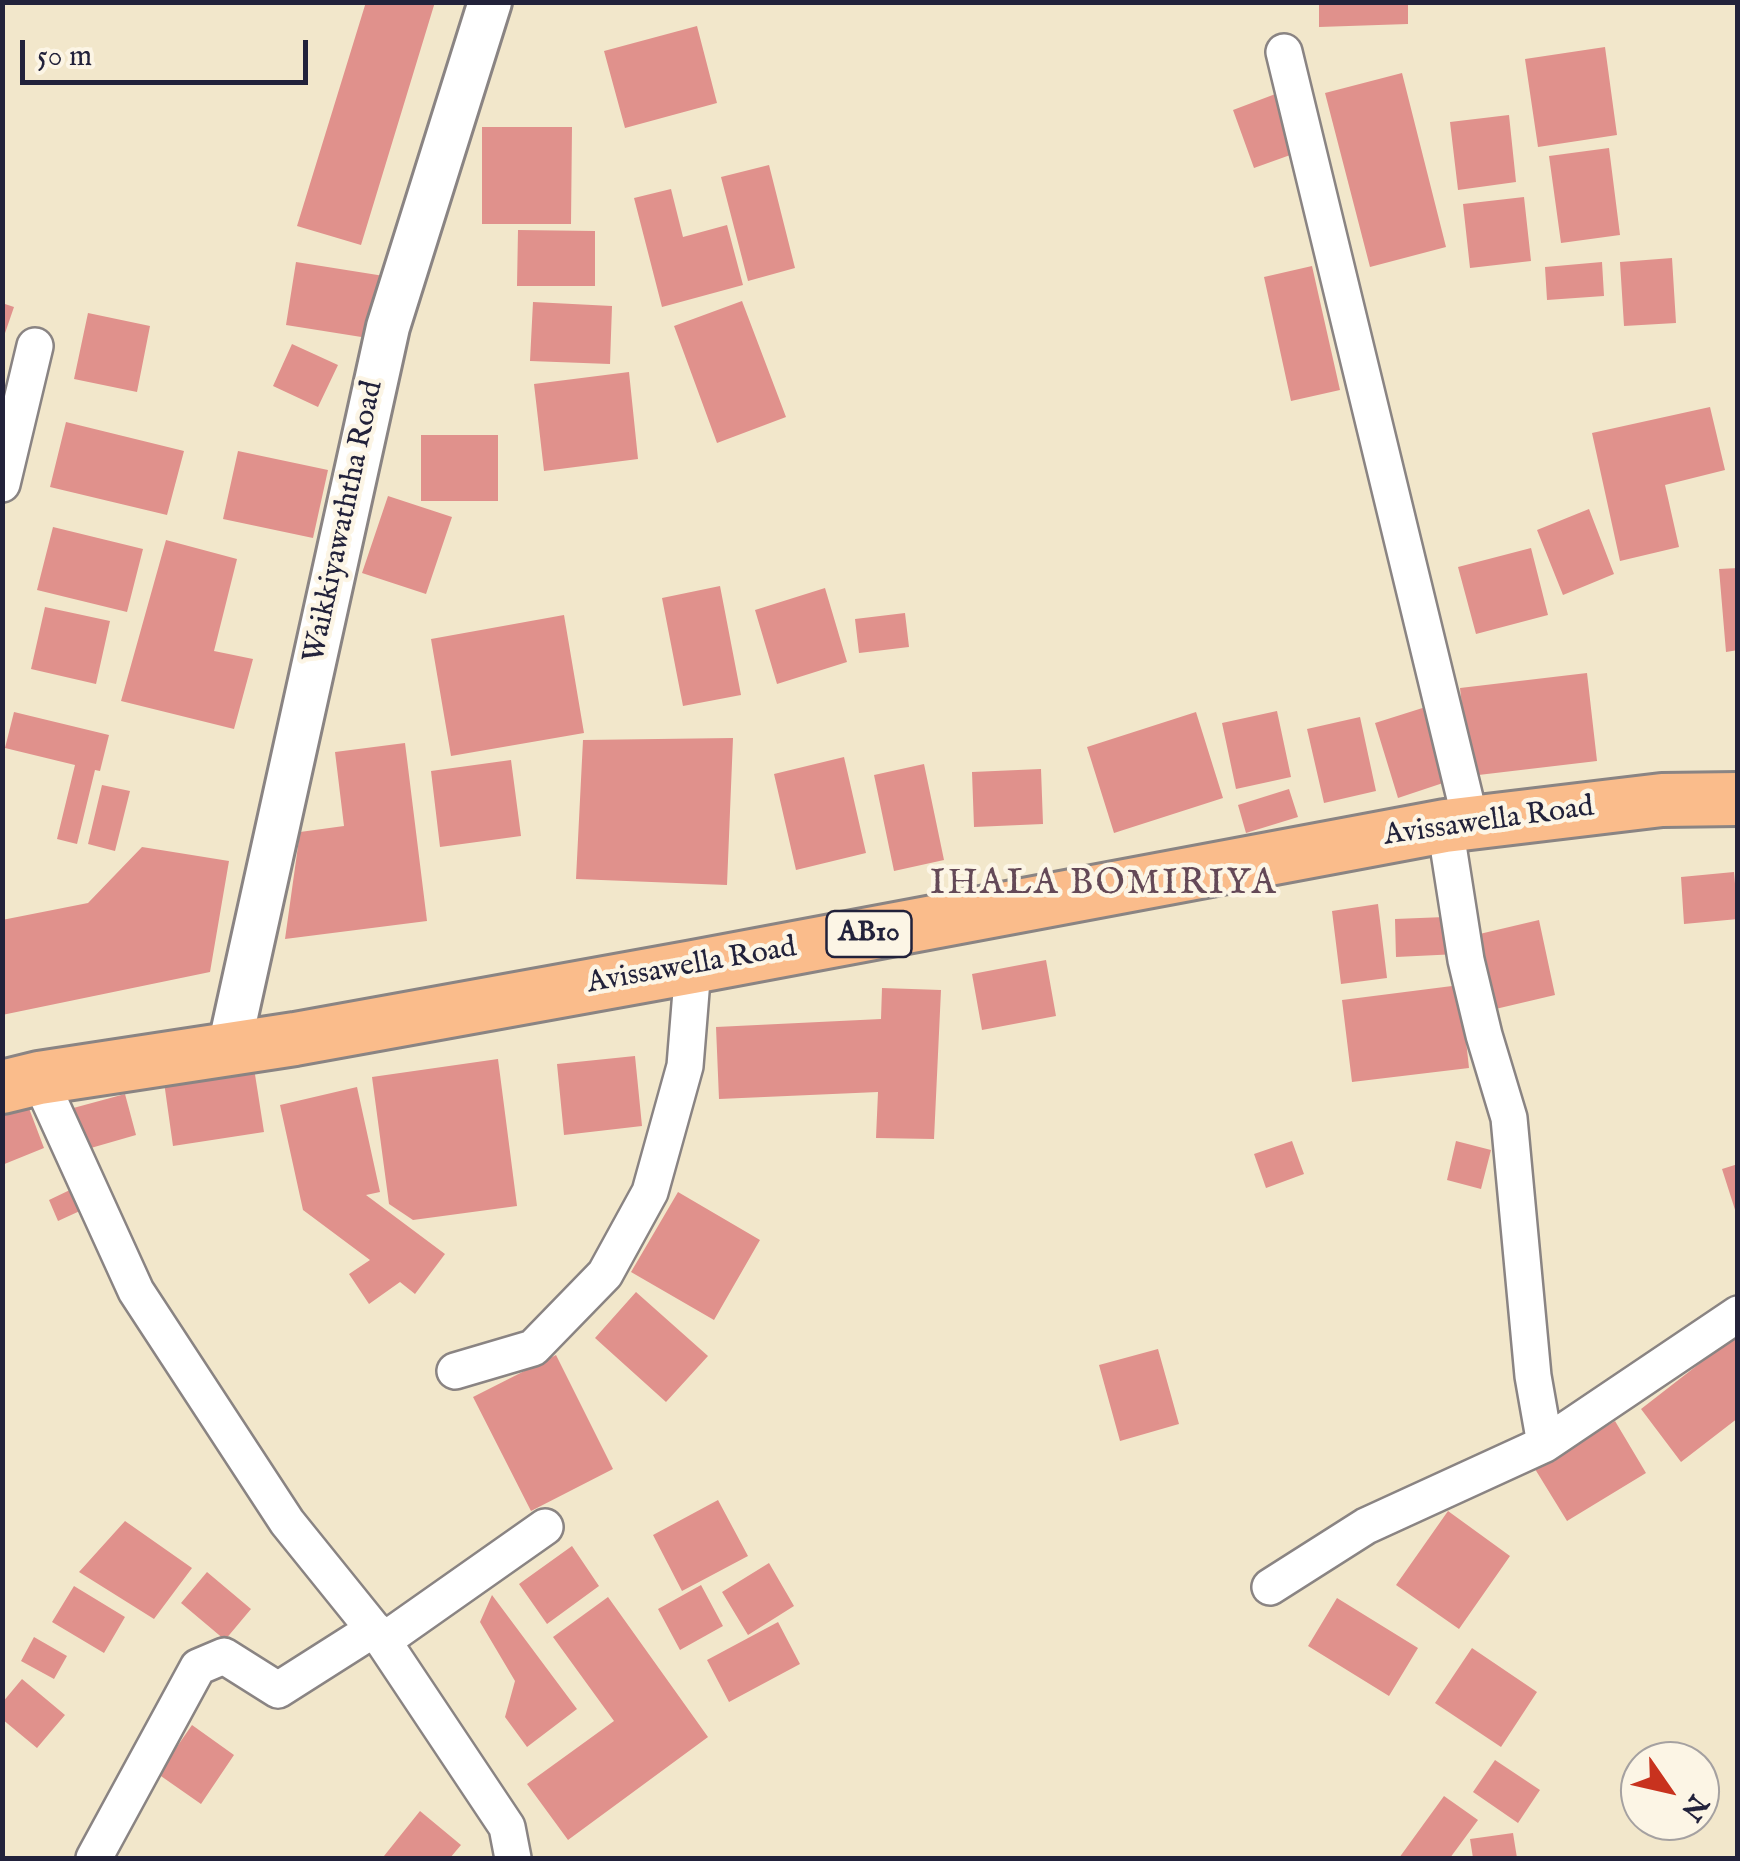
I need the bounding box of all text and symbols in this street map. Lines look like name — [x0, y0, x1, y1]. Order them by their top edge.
scale bar — [25, 20, 312, 82]
text: 50 m — [37, 38, 92, 76]
street label: Waikkiyawaththa Road — [298, 378, 392, 666]
street label: Avissawella Road — [1382, 790, 1596, 856]
district label: IHALA BOMIRIYA — [930, 865, 1278, 907]
road number: AB10 — [826, 911, 912, 957]
street label: Avissawella Road — [585, 931, 799, 1003]
north arrow — [1620, 1741, 1720, 1841]
text: N — [1672, 1787, 1715, 1827]

